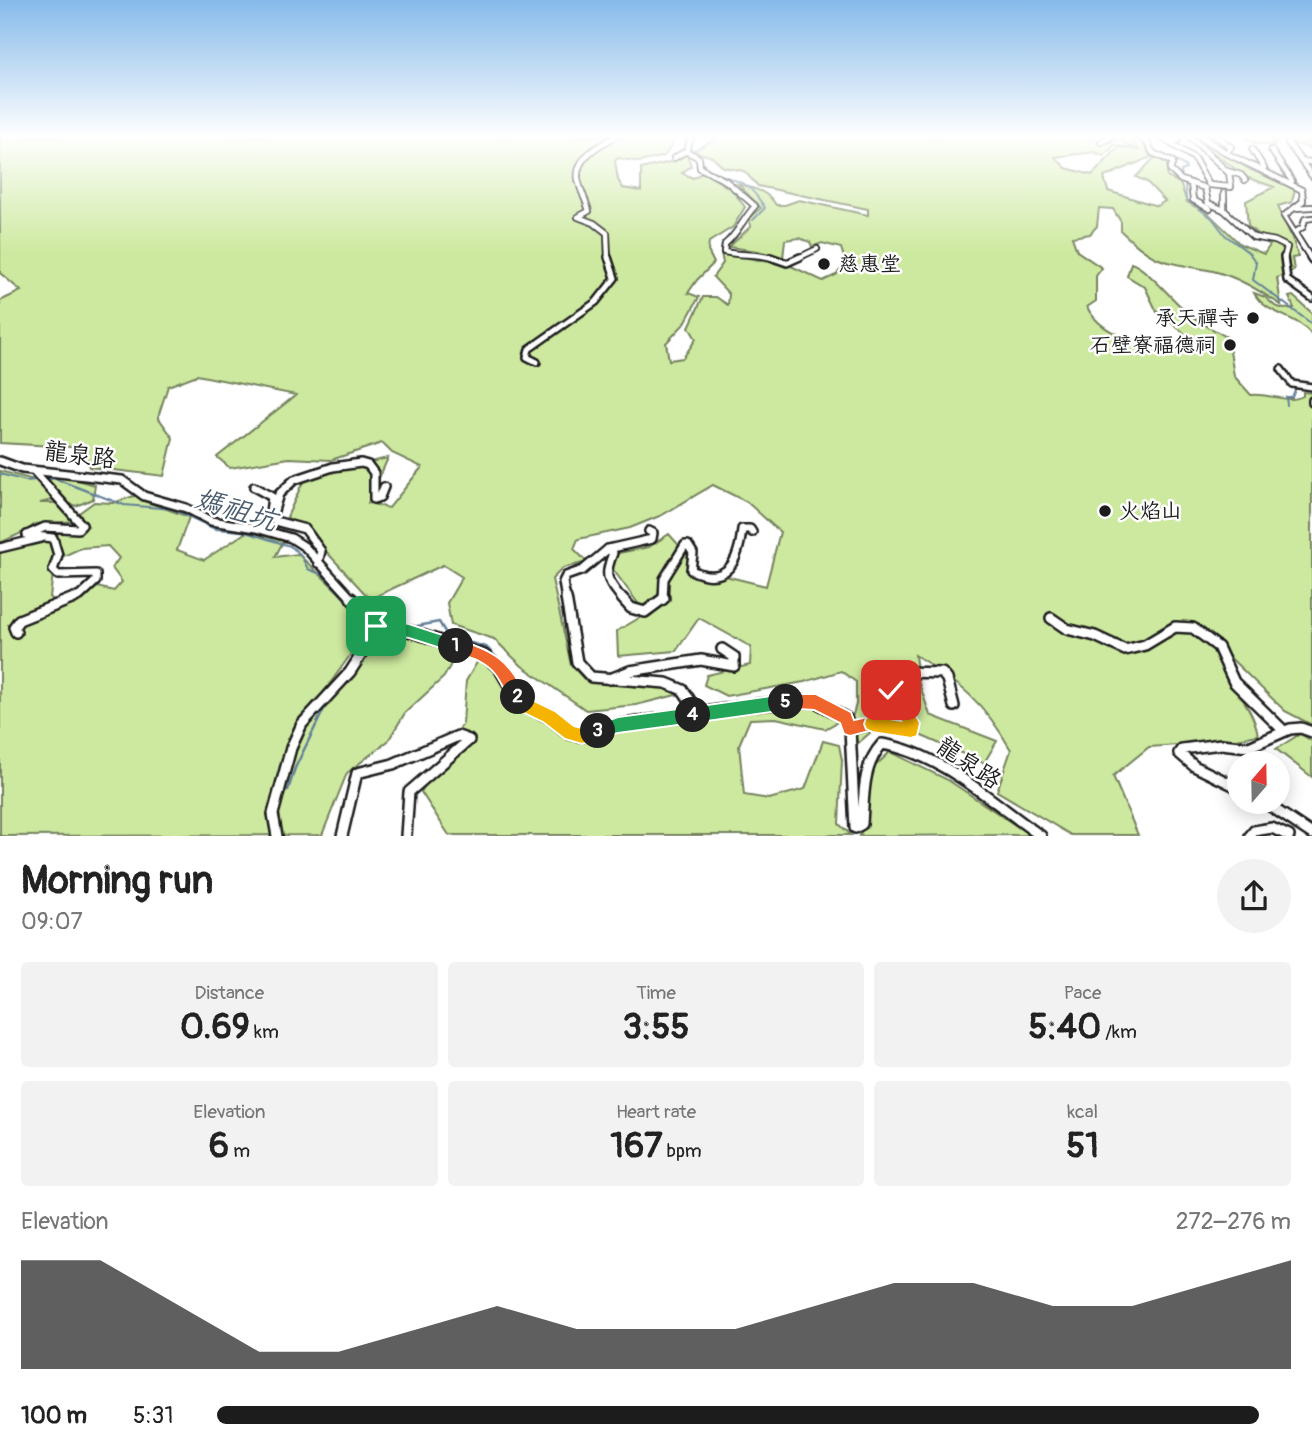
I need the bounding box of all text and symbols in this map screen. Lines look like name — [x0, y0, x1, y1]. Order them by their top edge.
place label: 慈惠堂 — [838, 251, 901, 278]
marker: 慈惠堂 — [816, 256, 832, 272]
place label: 承天禪寺 — [1155, 305, 1239, 332]
marker: 承天禪寺 — [1245, 310, 1261, 326]
place label: 石壁寮福德祠 — [1090, 332, 1216, 359]
marker: 石壁寮福德祠 — [1222, 337, 1238, 353]
street label: 龍泉路 — [42, 437, 117, 474]
water label: 媽祖坑 — [190, 481, 284, 540]
place label: 火焰山 — [1119, 498, 1182, 525]
marker: 火焰山 — [1097, 503, 1113, 519]
pin — [346, 596, 406, 656]
icon: arrive — [357, 607, 395, 645]
pin: 1 — [438, 628, 474, 664]
text: 1 — [452, 633, 459, 657]
pin — [861, 660, 921, 720]
icon: check — [872, 671, 910, 709]
pin: 2 — [500, 680, 536, 714]
text: 2 — [512, 684, 523, 708]
pin: 5 — [768, 684, 804, 720]
text: 5 — [780, 689, 791, 713]
pin: 4 — [676, 698, 710, 732]
text: 4 — [687, 702, 698, 726]
pin: 3 — [580, 714, 616, 748]
text: 3 — [592, 718, 603, 742]
street label: 龍泉路 — [931, 731, 1007, 796]
north arrow — [1227, 751, 1290, 814]
map controls — [1227, 751, 1290, 814]
text: Morning run — [21, 857, 213, 905]
button: share — [1217, 859, 1291, 933]
text: 09:07 — [21, 907, 83, 936]
text: Distance — [195, 981, 264, 1005]
text: Time — [636, 981, 676, 1005]
text: Pace — [1064, 981, 1101, 1005]
text: 0.69 — [180, 1005, 250, 1049]
text: 3:55 — [623, 1005, 689, 1049]
text: 5:40 — [1029, 1005, 1101, 1049]
text: km — [250, 1020, 279, 1044]
text: /km — [1101, 1020, 1137, 1044]
text: Elevation — [193, 1100, 266, 1124]
text: Heart rate — [616, 1100, 696, 1124]
text: kcal — [1067, 1100, 1098, 1124]
text: 6 — [209, 1124, 229, 1168]
text: 167 — [610, 1124, 662, 1168]
text: 51 — [1066, 1124, 1099, 1168]
text: m — [229, 1139, 250, 1163]
text: bpm — [662, 1139, 702, 1163]
text: Elevation — [21, 1207, 109, 1236]
text: 272–276 m — [1176, 1207, 1291, 1236]
text: 100 m — [21, 1401, 87, 1430]
text: 5:31 — [133, 1401, 173, 1430]

